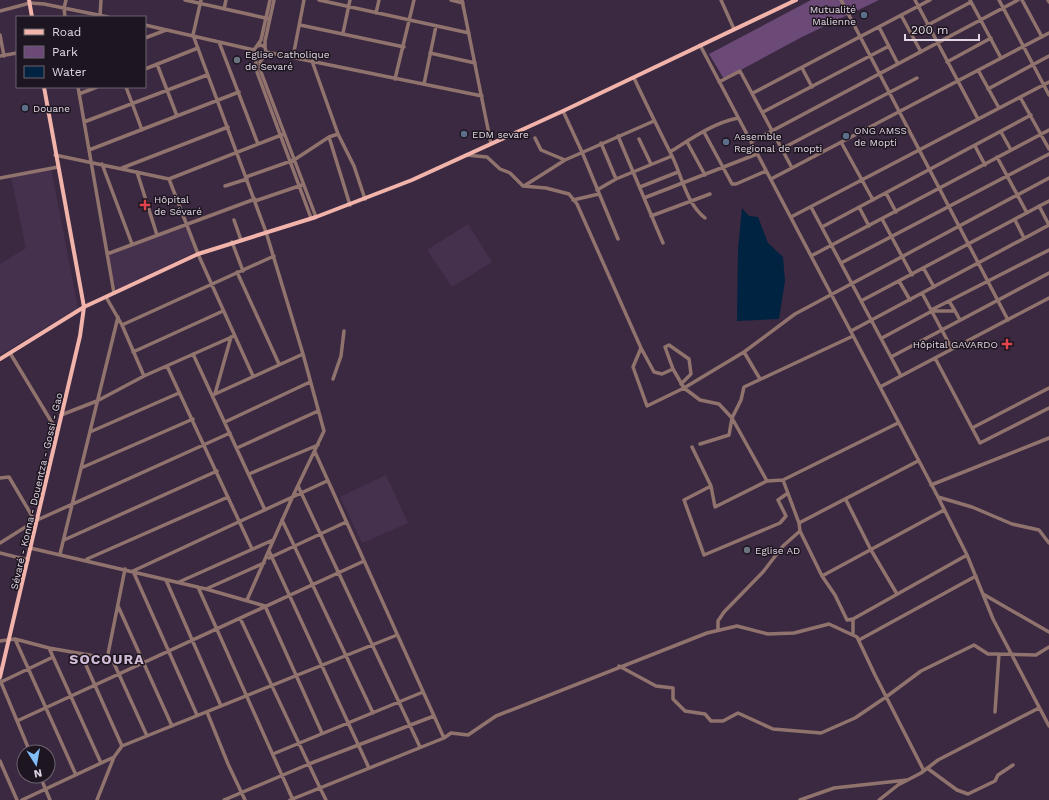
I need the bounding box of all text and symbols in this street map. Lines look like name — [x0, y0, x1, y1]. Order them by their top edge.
place label: Mutualité Malienne — [810, 4, 856, 27]
marker: Mutualité Malienne — [859, 10, 869, 20]
legend — [16, 16, 146, 88]
scale bar — [905, 16, 979, 42]
text: 200 m — [911, 23, 948, 37]
text: Road — [52, 25, 81, 39]
text: Park — [52, 45, 78, 59]
place label: Eglise Catholique de Sevaré — [245, 49, 330, 72]
marker: Eglise Catholique de Sevaré — [232, 55, 242, 65]
text: Water — [52, 65, 87, 79]
marker: Douane — [20, 103, 30, 113]
place label: Douane — [33, 103, 70, 114]
place label: ONG AMSS de Mopti — [854, 125, 907, 148]
marker: EDM sevare — [459, 129, 469, 139]
place label: EDM sevare — [472, 129, 529, 140]
place label: Assemble Regional de mopti — [734, 131, 822, 154]
marker: ONG AMSS de Mopti — [841, 131, 851, 141]
marker: Assemble Regional de mopti — [721, 137, 731, 147]
place label: Hôpital de Sévaré — [154, 194, 202, 217]
marker: Hôpital de Sévaré — [139, 199, 151, 211]
marker: Hôpital GAVARDO — [1001, 338, 1013, 350]
place label: Hôpital GAVARDO — [913, 339, 998, 350]
street label: Sévaré - Konna - Douentza - Gossi - Gao — [8, 392, 65, 591]
marker: Eglise AD — [742, 545, 752, 555]
place label: Eglise AD — [755, 545, 800, 556]
district label: SOCOURA — [69, 651, 145, 667]
north arrow — [16, 744, 56, 784]
text: N — [33, 766, 43, 780]

